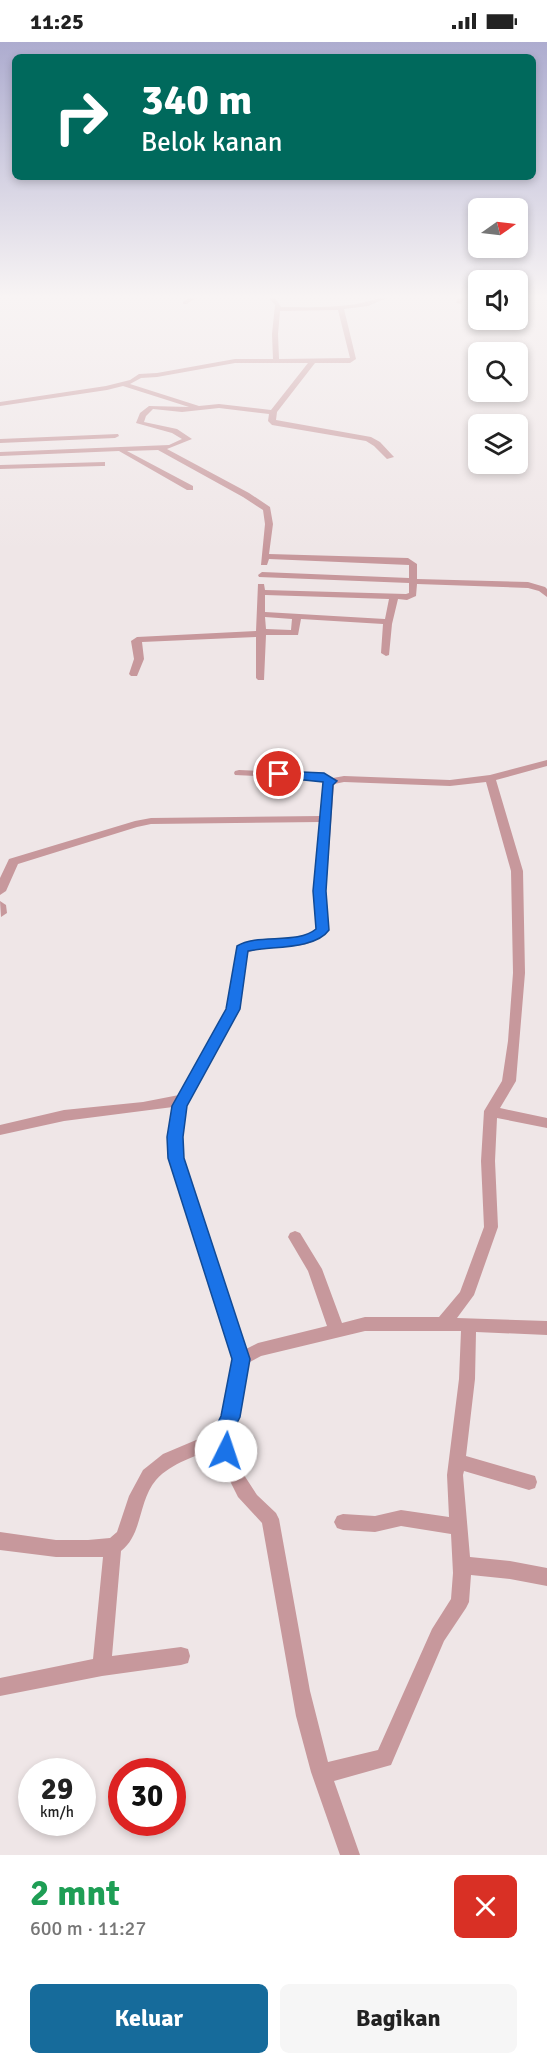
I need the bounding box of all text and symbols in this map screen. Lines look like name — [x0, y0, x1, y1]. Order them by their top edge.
text: 11:25 — [30, 8, 84, 35]
text: 340 m — [141, 75, 252, 126]
icon: right — [42, 78, 120, 156]
text: Belok kanan — [141, 126, 282, 159]
north arrow — [468, 198, 528, 258]
map controls — [468, 198, 528, 474]
button: sound — [468, 270, 528, 330]
button: search — [468, 342, 528, 402]
button: layers — [468, 414, 528, 474]
pin — [253, 748, 304, 799]
icon: arrive — [262, 757, 295, 790]
position arrow — [194, 1419, 258, 1483]
speed limit sign: 30 — [108, 1758, 186, 1836]
text: 29 — [41, 1771, 73, 1808]
text: km/h — [40, 1803, 74, 1821]
text: 2 mnt — [30, 1871, 120, 1916]
button: close — [454, 1875, 517, 1938]
text: 600 m · 11:27 — [30, 1916, 146, 1941]
button: Keluar — [30, 1984, 268, 2053]
button: Bagikan — [280, 1984, 517, 2053]

